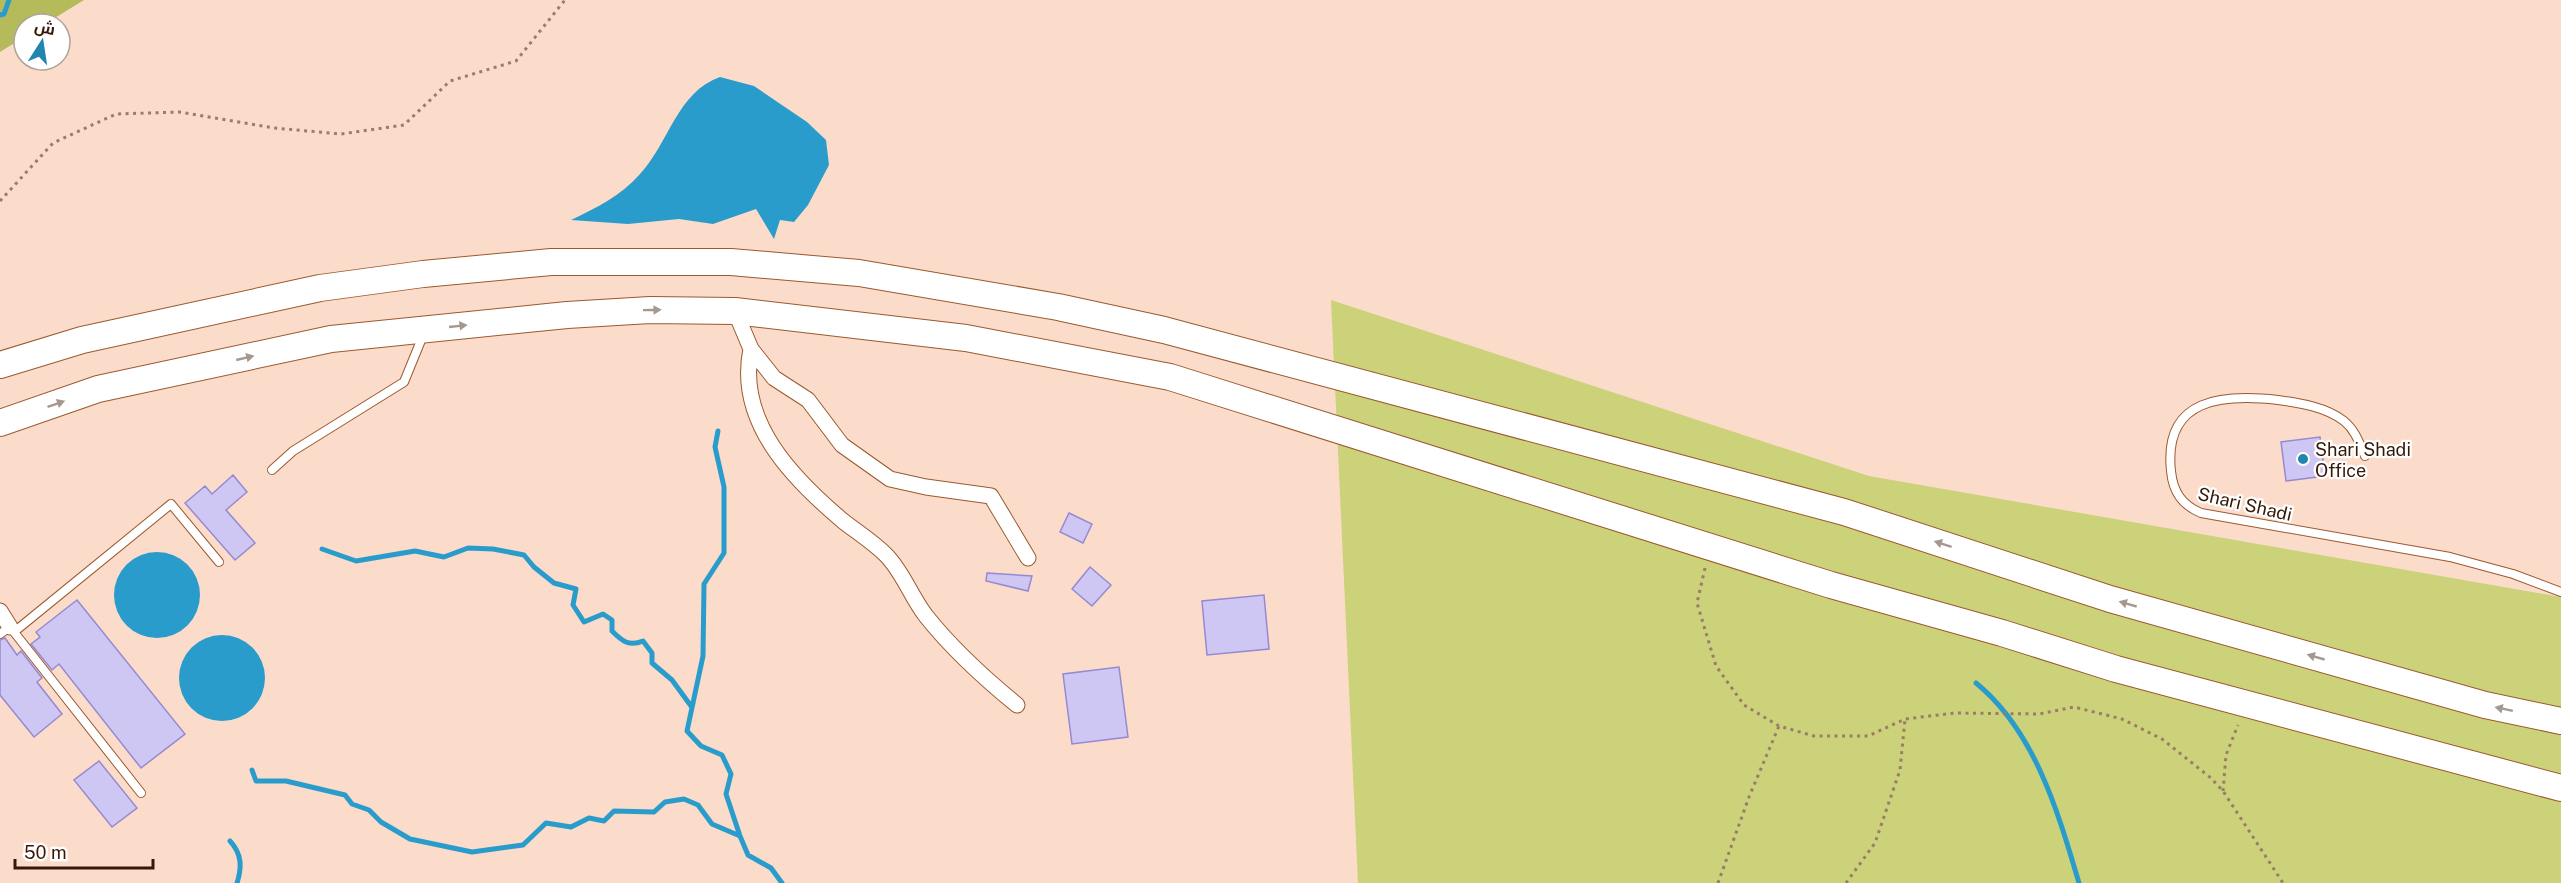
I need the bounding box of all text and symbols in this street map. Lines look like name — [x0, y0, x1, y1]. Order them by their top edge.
north arrow — [12, 12, 72, 72]
text: ش — [33, 16, 57, 39]
one-way arrow — [643, 305, 662, 315]
one-way arrow — [449, 321, 468, 331]
one-way arrow — [235, 353, 254, 362]
one-way arrow — [47, 399, 65, 408]
place label: Shari Shadi Office — [2315, 439, 2411, 481]
marker: Shari Shadi Office — [2296, 452, 2310, 466]
street label: Shari Shadi — [2196, 483, 2294, 525]
one-way arrow — [1934, 539, 1952, 548]
one-way arrow — [2119, 599, 2137, 608]
one-way arrow — [2307, 652, 2325, 661]
one-way arrow — [2494, 704, 2513, 713]
scale bar — [15, 832, 153, 870]
text: 50 m — [24, 842, 67, 863]

